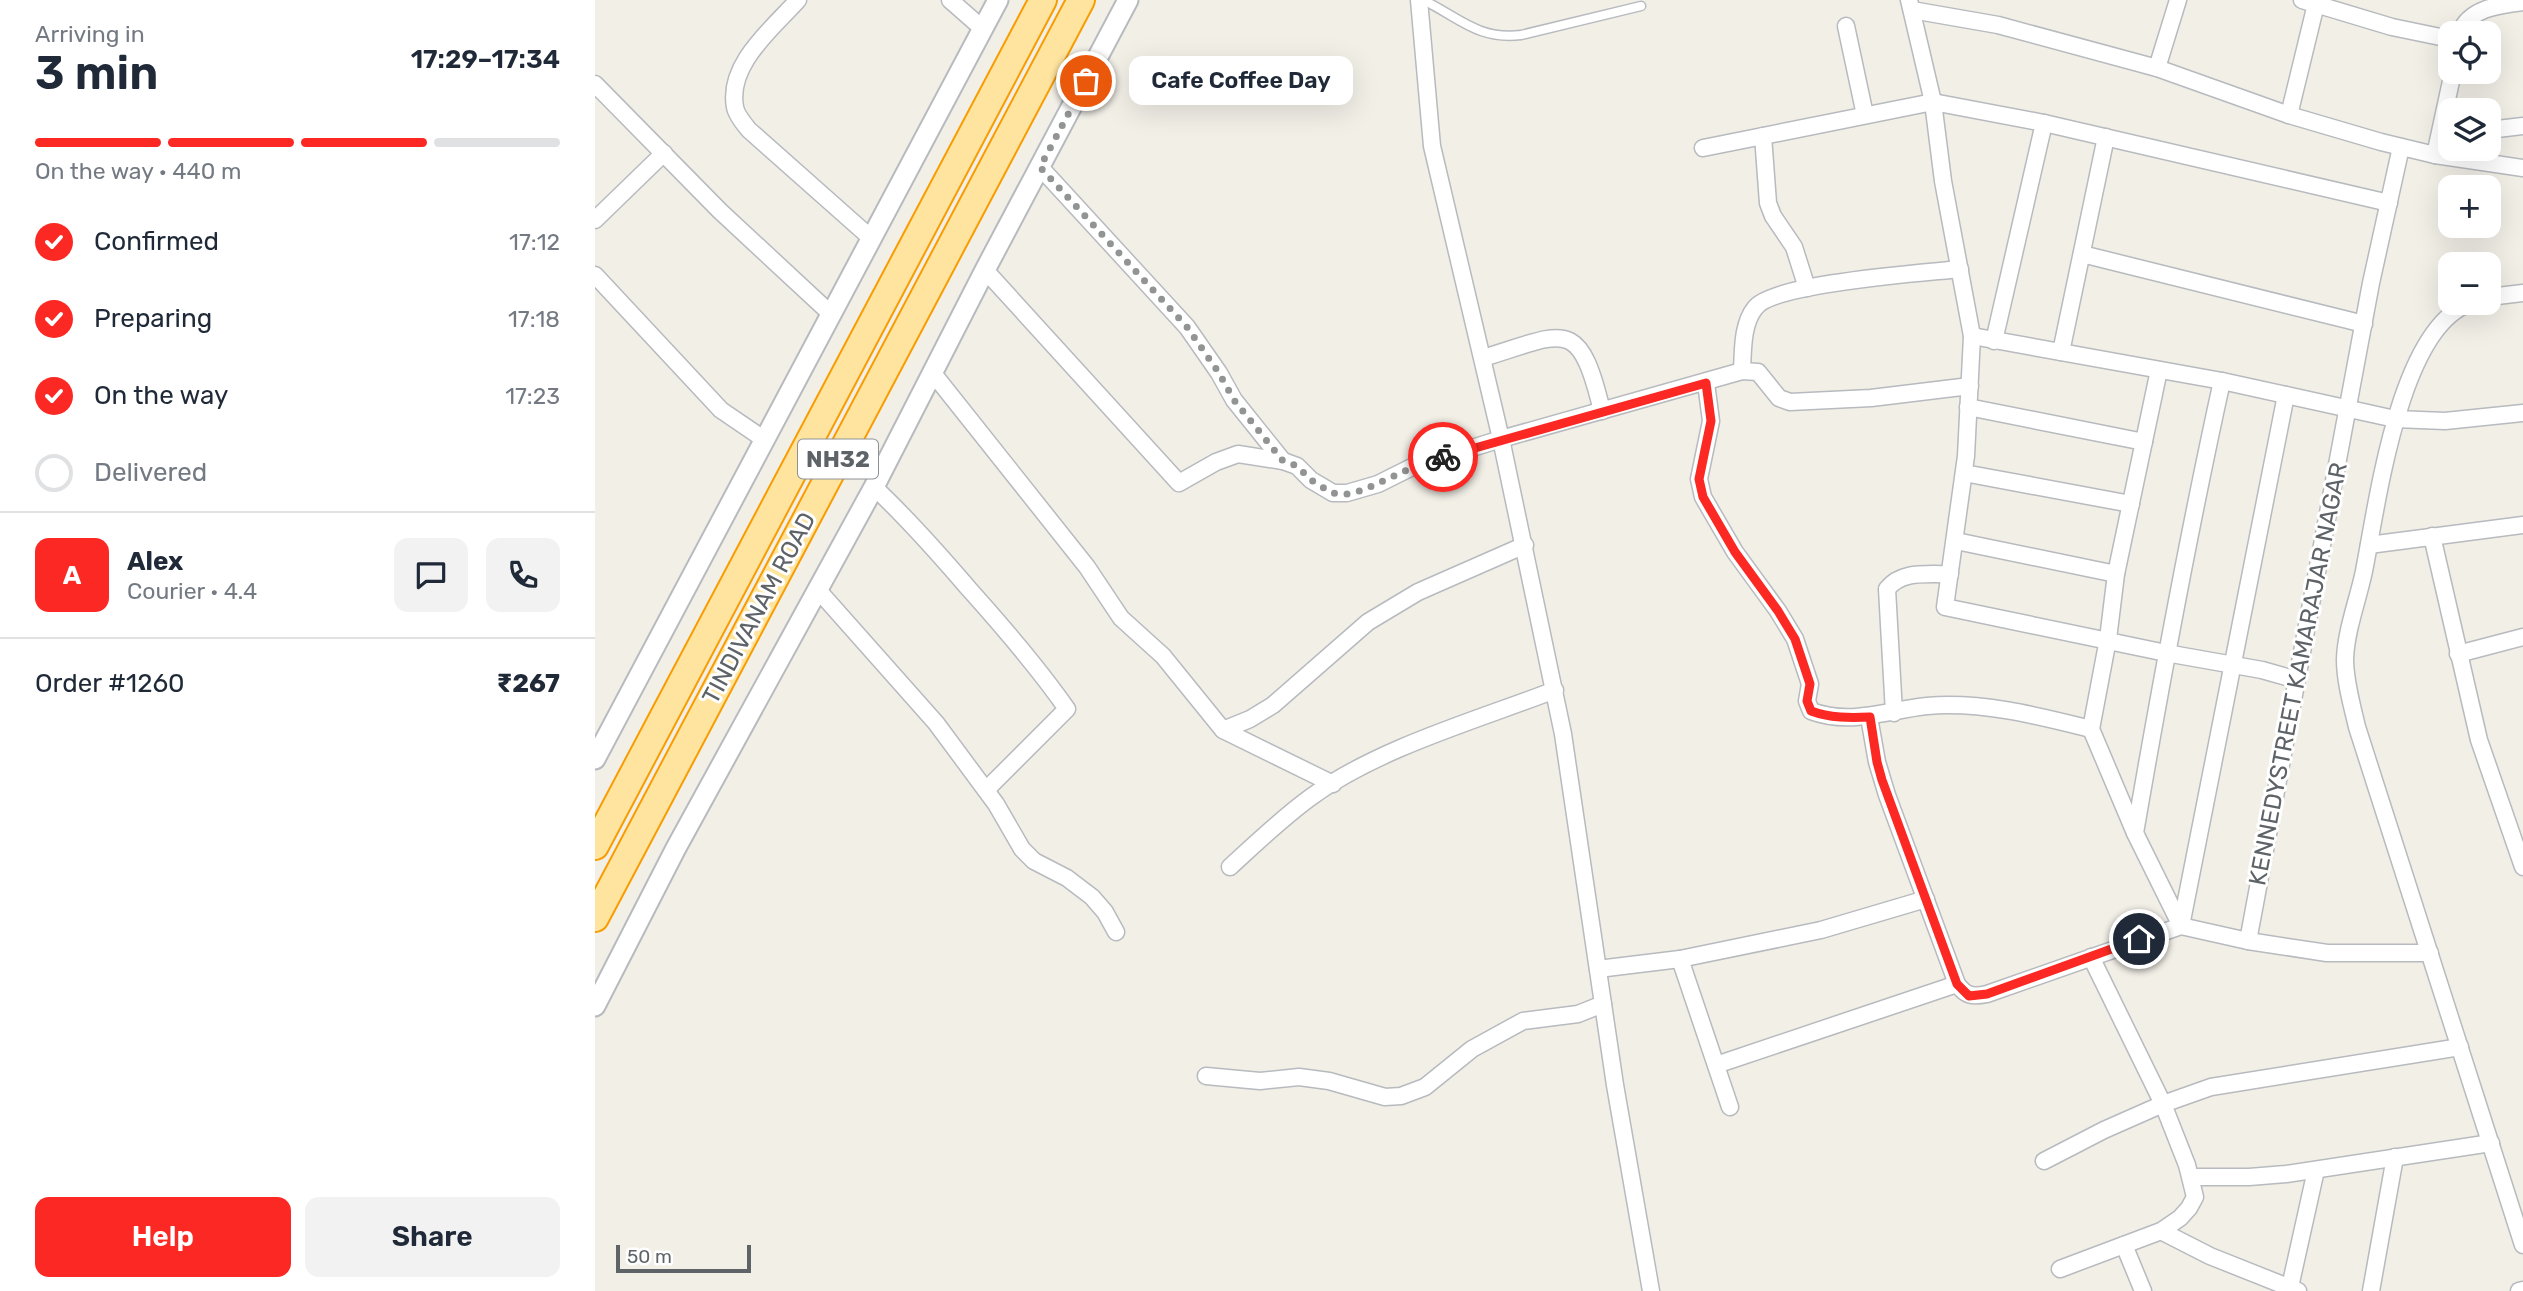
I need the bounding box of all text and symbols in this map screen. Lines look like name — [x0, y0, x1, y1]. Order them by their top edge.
text: Arriving in — [35, 20, 145, 48]
map controls — [2438, 21, 2501, 315]
button: locate — [2438, 21, 2501, 84]
text: 17:29–17:34 — [411, 44, 560, 75]
text: 3 min — [35, 46, 158, 101]
pin — [1056, 51, 1116, 111]
callout: Cafe Coffee Day — [1128, 56, 1352, 106]
icon: bag — [1067, 62, 1105, 100]
text: Cafe Coffee Day — [1151, 66, 1331, 94]
button: layers — [2438, 98, 2501, 161]
text: On the way · 440 m — [35, 157, 241, 185]
button: + — [2438, 175, 2501, 238]
icon: check — [35, 223, 73, 261]
text: Confirmed — [94, 226, 219, 257]
text: 17:12 — [509, 228, 560, 256]
button: − — [2438, 252, 2501, 315]
icon: check — [35, 300, 73, 338]
text: Preparing — [94, 303, 212, 334]
text: 17:18 — [508, 305, 560, 333]
icon: check — [35, 377, 73, 415]
text: On the way — [94, 380, 228, 411]
text: 17:23 — [505, 382, 560, 410]
courier — [1408, 422, 1478, 492]
icon: bike — [1424, 438, 1462, 476]
road number: NH32 — [798, 440, 878, 478]
text: Delivered — [94, 457, 207, 488]
street label: KENNEDYSTREET KAMARAJAR NAGAR — [2243, 460, 2353, 888]
street label: TINDIVANAM ROAD — [697, 507, 821, 709]
button: chat — [394, 538, 468, 612]
button: phone — [486, 538, 560, 612]
text: Alex — [127, 546, 183, 577]
text: A — [63, 560, 81, 591]
text: Courier · 4.4 — [127, 577, 257, 605]
text: Order #1260 — [35, 668, 185, 699]
text: ₹267 — [497, 668, 560, 699]
pin — [2109, 909, 2169, 969]
icon: home — [2120, 920, 2158, 958]
button: Help — [35, 1197, 291, 1277]
button: Share — [305, 1197, 560, 1277]
scale bar — [616, 1242, 751, 1274]
text: 50 m — [627, 1245, 672, 1268]

